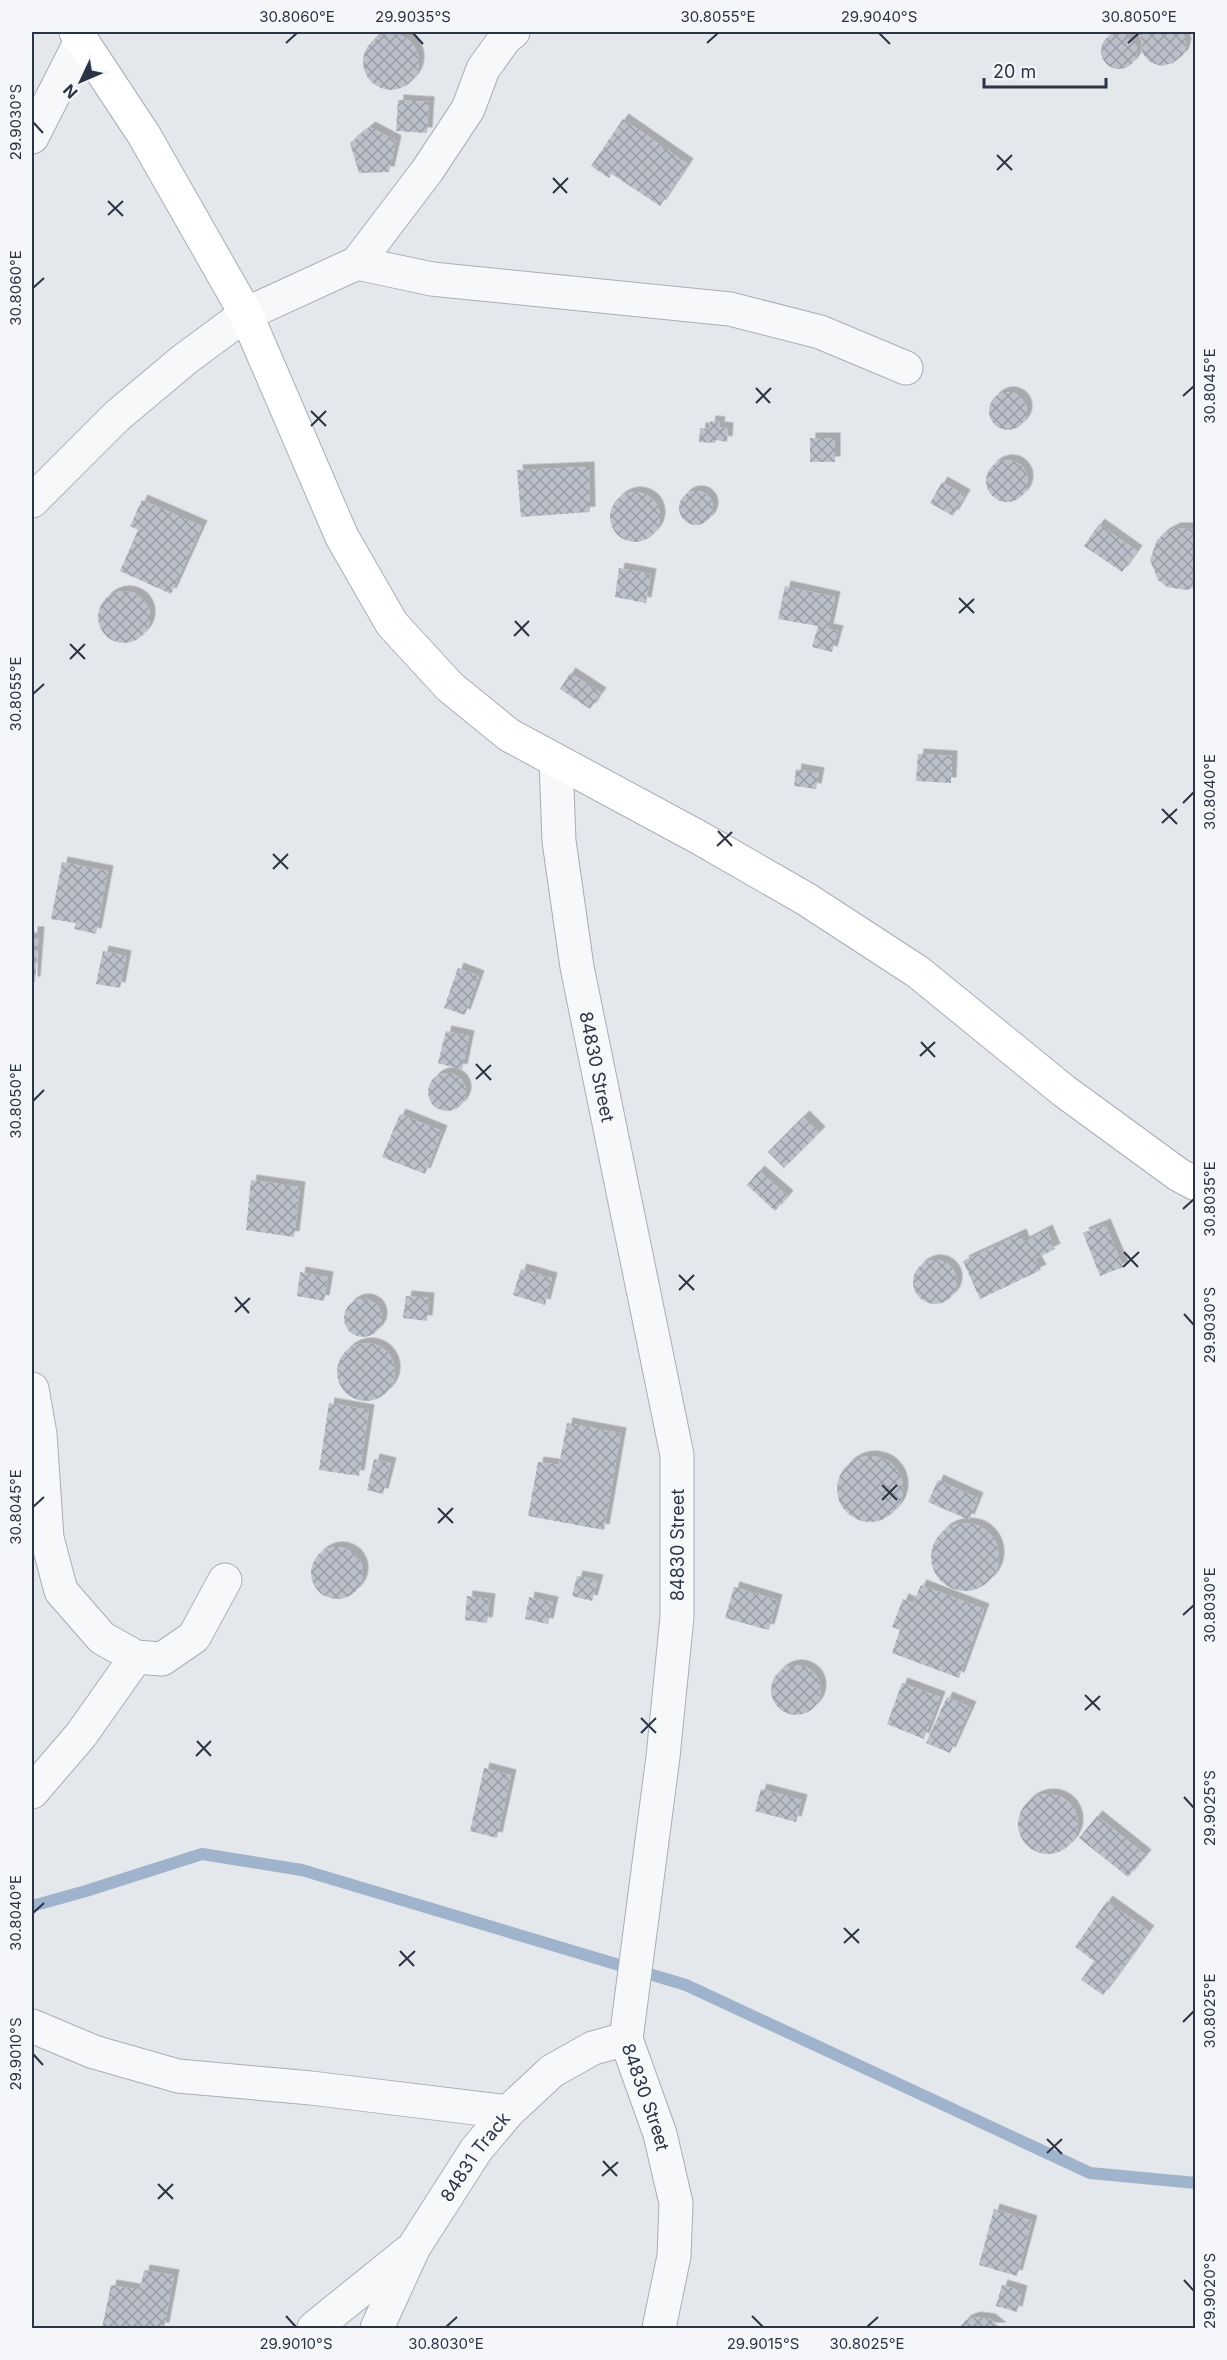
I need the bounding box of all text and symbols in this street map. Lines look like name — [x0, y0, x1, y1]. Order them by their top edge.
text: 30.8060°E — [259, 7, 335, 26]
text: 29.9035°S — [375, 7, 451, 26]
text: 30.8055°E — [680, 7, 756, 26]
text: 29.9040°S — [841, 7, 917, 26]
text: 30.8050°E — [1101, 7, 1177, 26]
north arrow — [51, 51, 111, 111]
scale bar — [984, 51, 1106, 89]
text: 20 m — [993, 61, 1036, 82]
text: N — [59, 80, 82, 103]
text: 29.9030°S — [6, 84, 25, 160]
text: 30.8060°E — [6, 250, 25, 326]
text: 30.8045°E — [1200, 348, 1219, 424]
text: 30.8055°E — [6, 656, 25, 732]
text: 30.8040°E — [1200, 754, 1219, 830]
street label: 84830 Street — [576, 1009, 619, 1124]
text: 30.8050°E — [6, 1063, 25, 1139]
text: 30.8035°E — [1200, 1161, 1219, 1237]
text: 29.9030°S — [1200, 1287, 1219, 1363]
text: 30.8045°E — [6, 1469, 25, 1545]
street label: 84830 Street — [667, 1489, 688, 1601]
text: 30.8030°E — [1200, 1567, 1219, 1643]
text: 29.9025°S — [1200, 1770, 1219, 1846]
text: 30.8040°E — [6, 1875, 25, 1951]
text: 30.8025°E — [1200, 1973, 1219, 2049]
text: 29.9010°S — [6, 2017, 25, 2091]
street label: 84830 Street — [618, 2040, 674, 2153]
street label: 84831 Track — [436, 2108, 514, 2205]
text: 29.9020°S — [1200, 2253, 1219, 2329]
text: 29.9010°S — [259, 2334, 333, 2353]
text: 30.8030°E — [408, 2334, 484, 2353]
text: 29.9015°S — [727, 2334, 799, 2353]
text: 30.8025°E — [829, 2334, 905, 2353]

